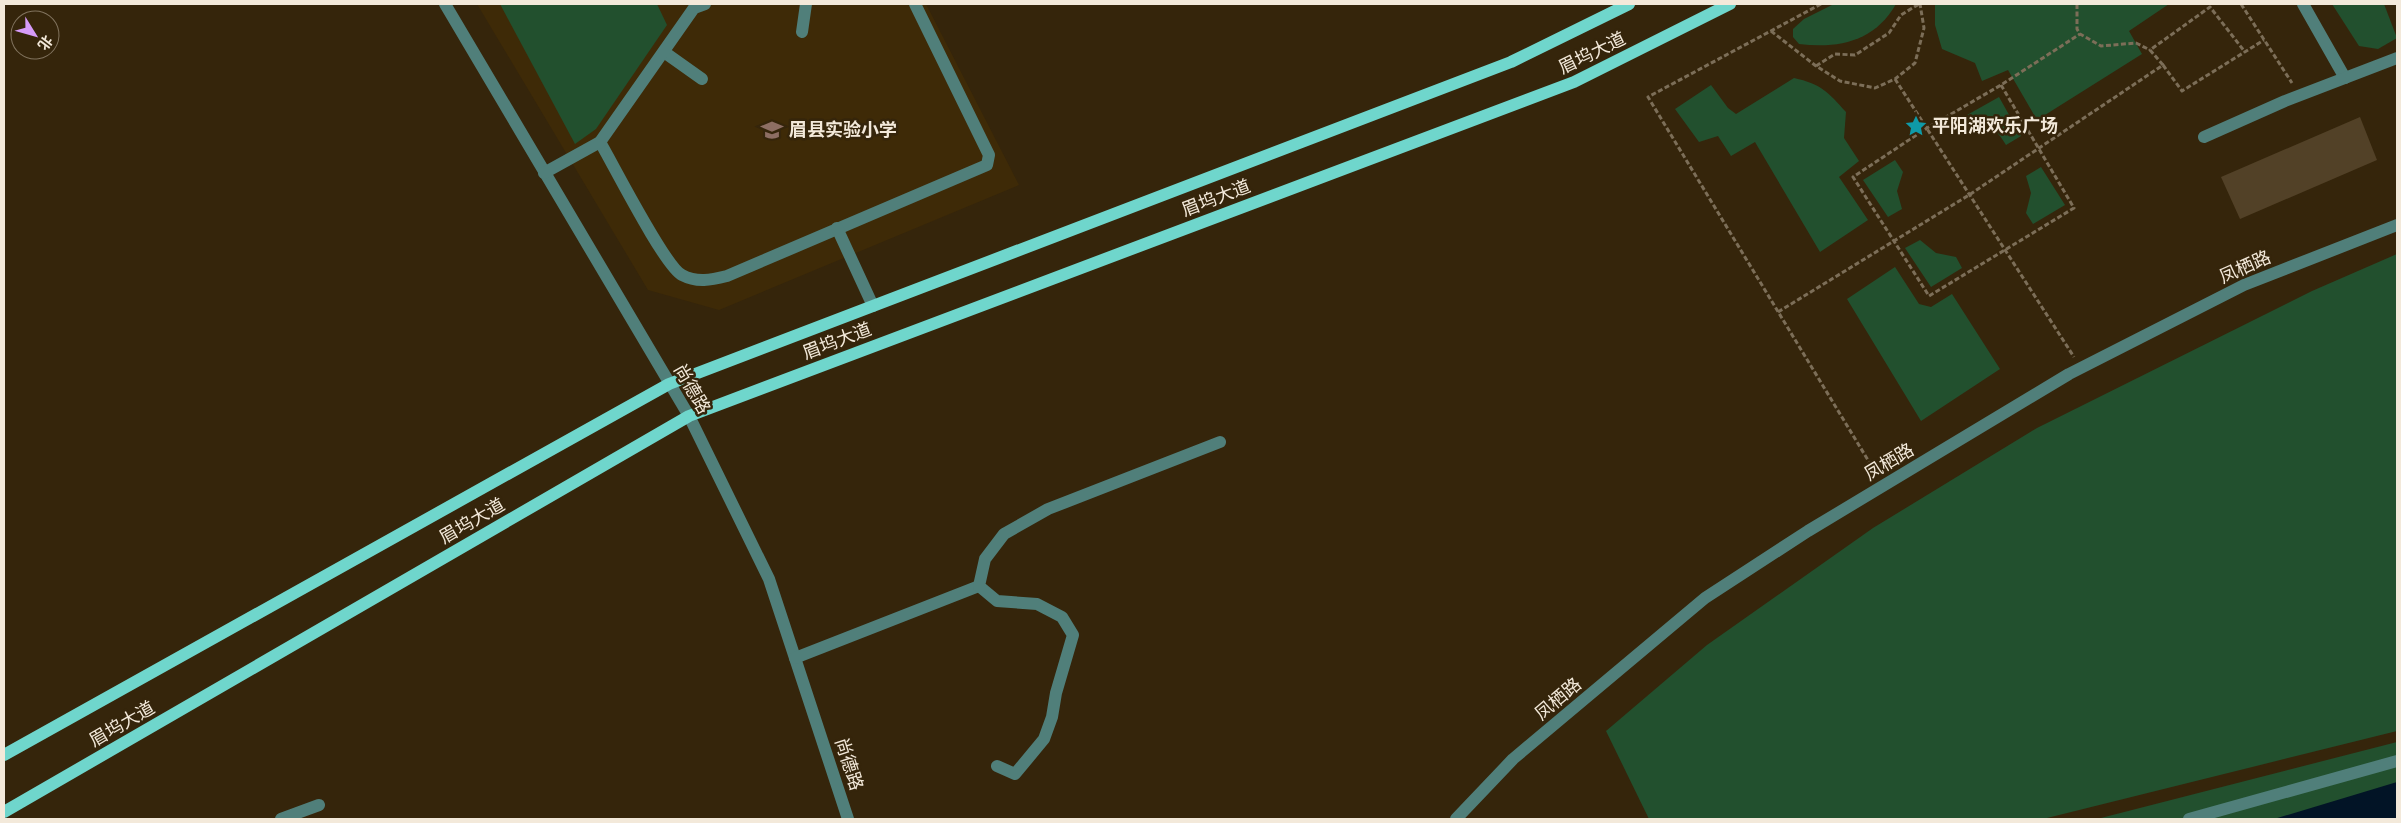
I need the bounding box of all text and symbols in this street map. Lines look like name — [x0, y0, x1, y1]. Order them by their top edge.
north arrow — [10, 10, 60, 60]
street label: 眉坞大道 — [1555, 27, 1629, 79]
text: 北 — [34, 32, 56, 53]
place icon: 平阳湖欢乐广场 — [1903, 113, 1929, 139]
place label: 平阳湖欢乐广场 — [1932, 115, 2058, 137]
school or university icon: 眉县实验小学 — [759, 117, 785, 143]
place label: 眉县实验小学 — [789, 119, 897, 141]
street label: 眉坞大道 — [1178, 175, 1254, 221]
street label: 凤栖路 — [2216, 246, 2274, 288]
street label: 眉坞大道 — [799, 318, 875, 364]
street label: 尚德路 — [669, 360, 715, 418]
street label: 凤栖路 — [1860, 439, 1918, 485]
street label: 眉坞大道 — [435, 493, 509, 549]
street label: 凤栖路 — [1530, 673, 1586, 725]
street label: 眉坞大道 — [85, 696, 159, 752]
street label: 尚德路 — [830, 735, 868, 793]

